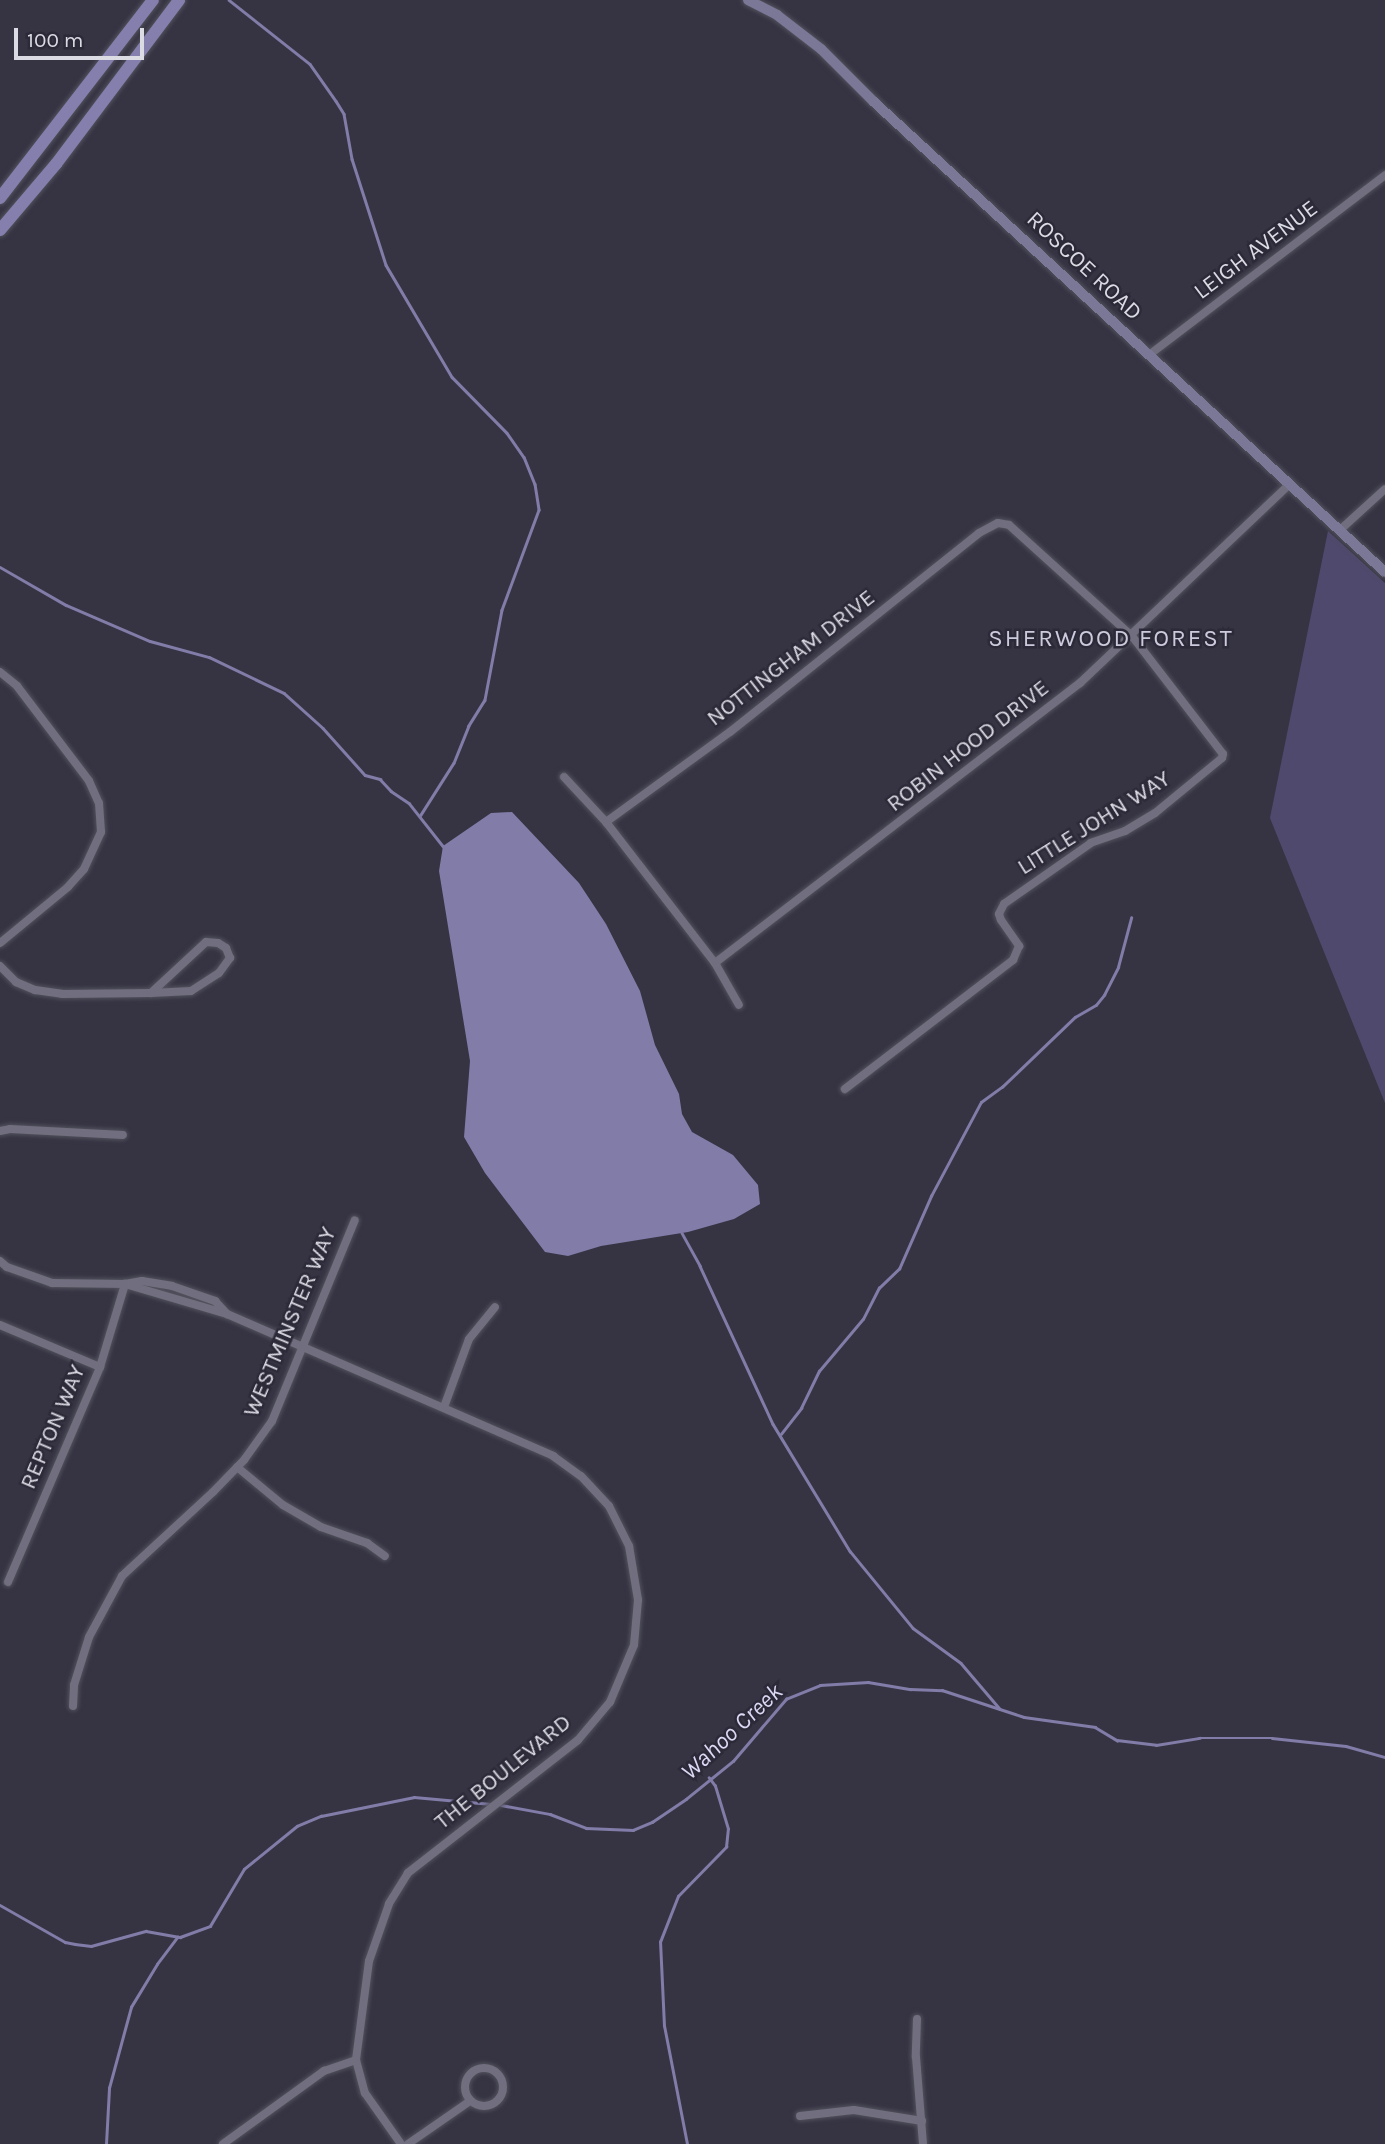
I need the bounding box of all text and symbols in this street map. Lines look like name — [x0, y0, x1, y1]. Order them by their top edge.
scale bar — [18, 14, 147, 58]
text: 100 m — [27, 28, 84, 52]
street label: LEIGH AVENUE — [1189, 194, 1323, 306]
street label: ROSCOE ROAD — [1021, 206, 1147, 326]
street label: NOTTINGHAM DRIVE — [701, 584, 881, 732]
district label: SHERWOOD FOREST — [990, 625, 1232, 653]
street label: ROBIN HOOD DRIVE — [881, 674, 1055, 818]
street label: LITTLE JOHN WAY — [1012, 765, 1176, 881]
street label: WESTMINSTER WAY — [238, 1223, 342, 1421]
street label: REPTON WAY — [14, 1361, 92, 1493]
water label: Wahoo Creek — [675, 1678, 789, 1786]
street label: THE BOULEVARD — [429, 1708, 577, 1836]

